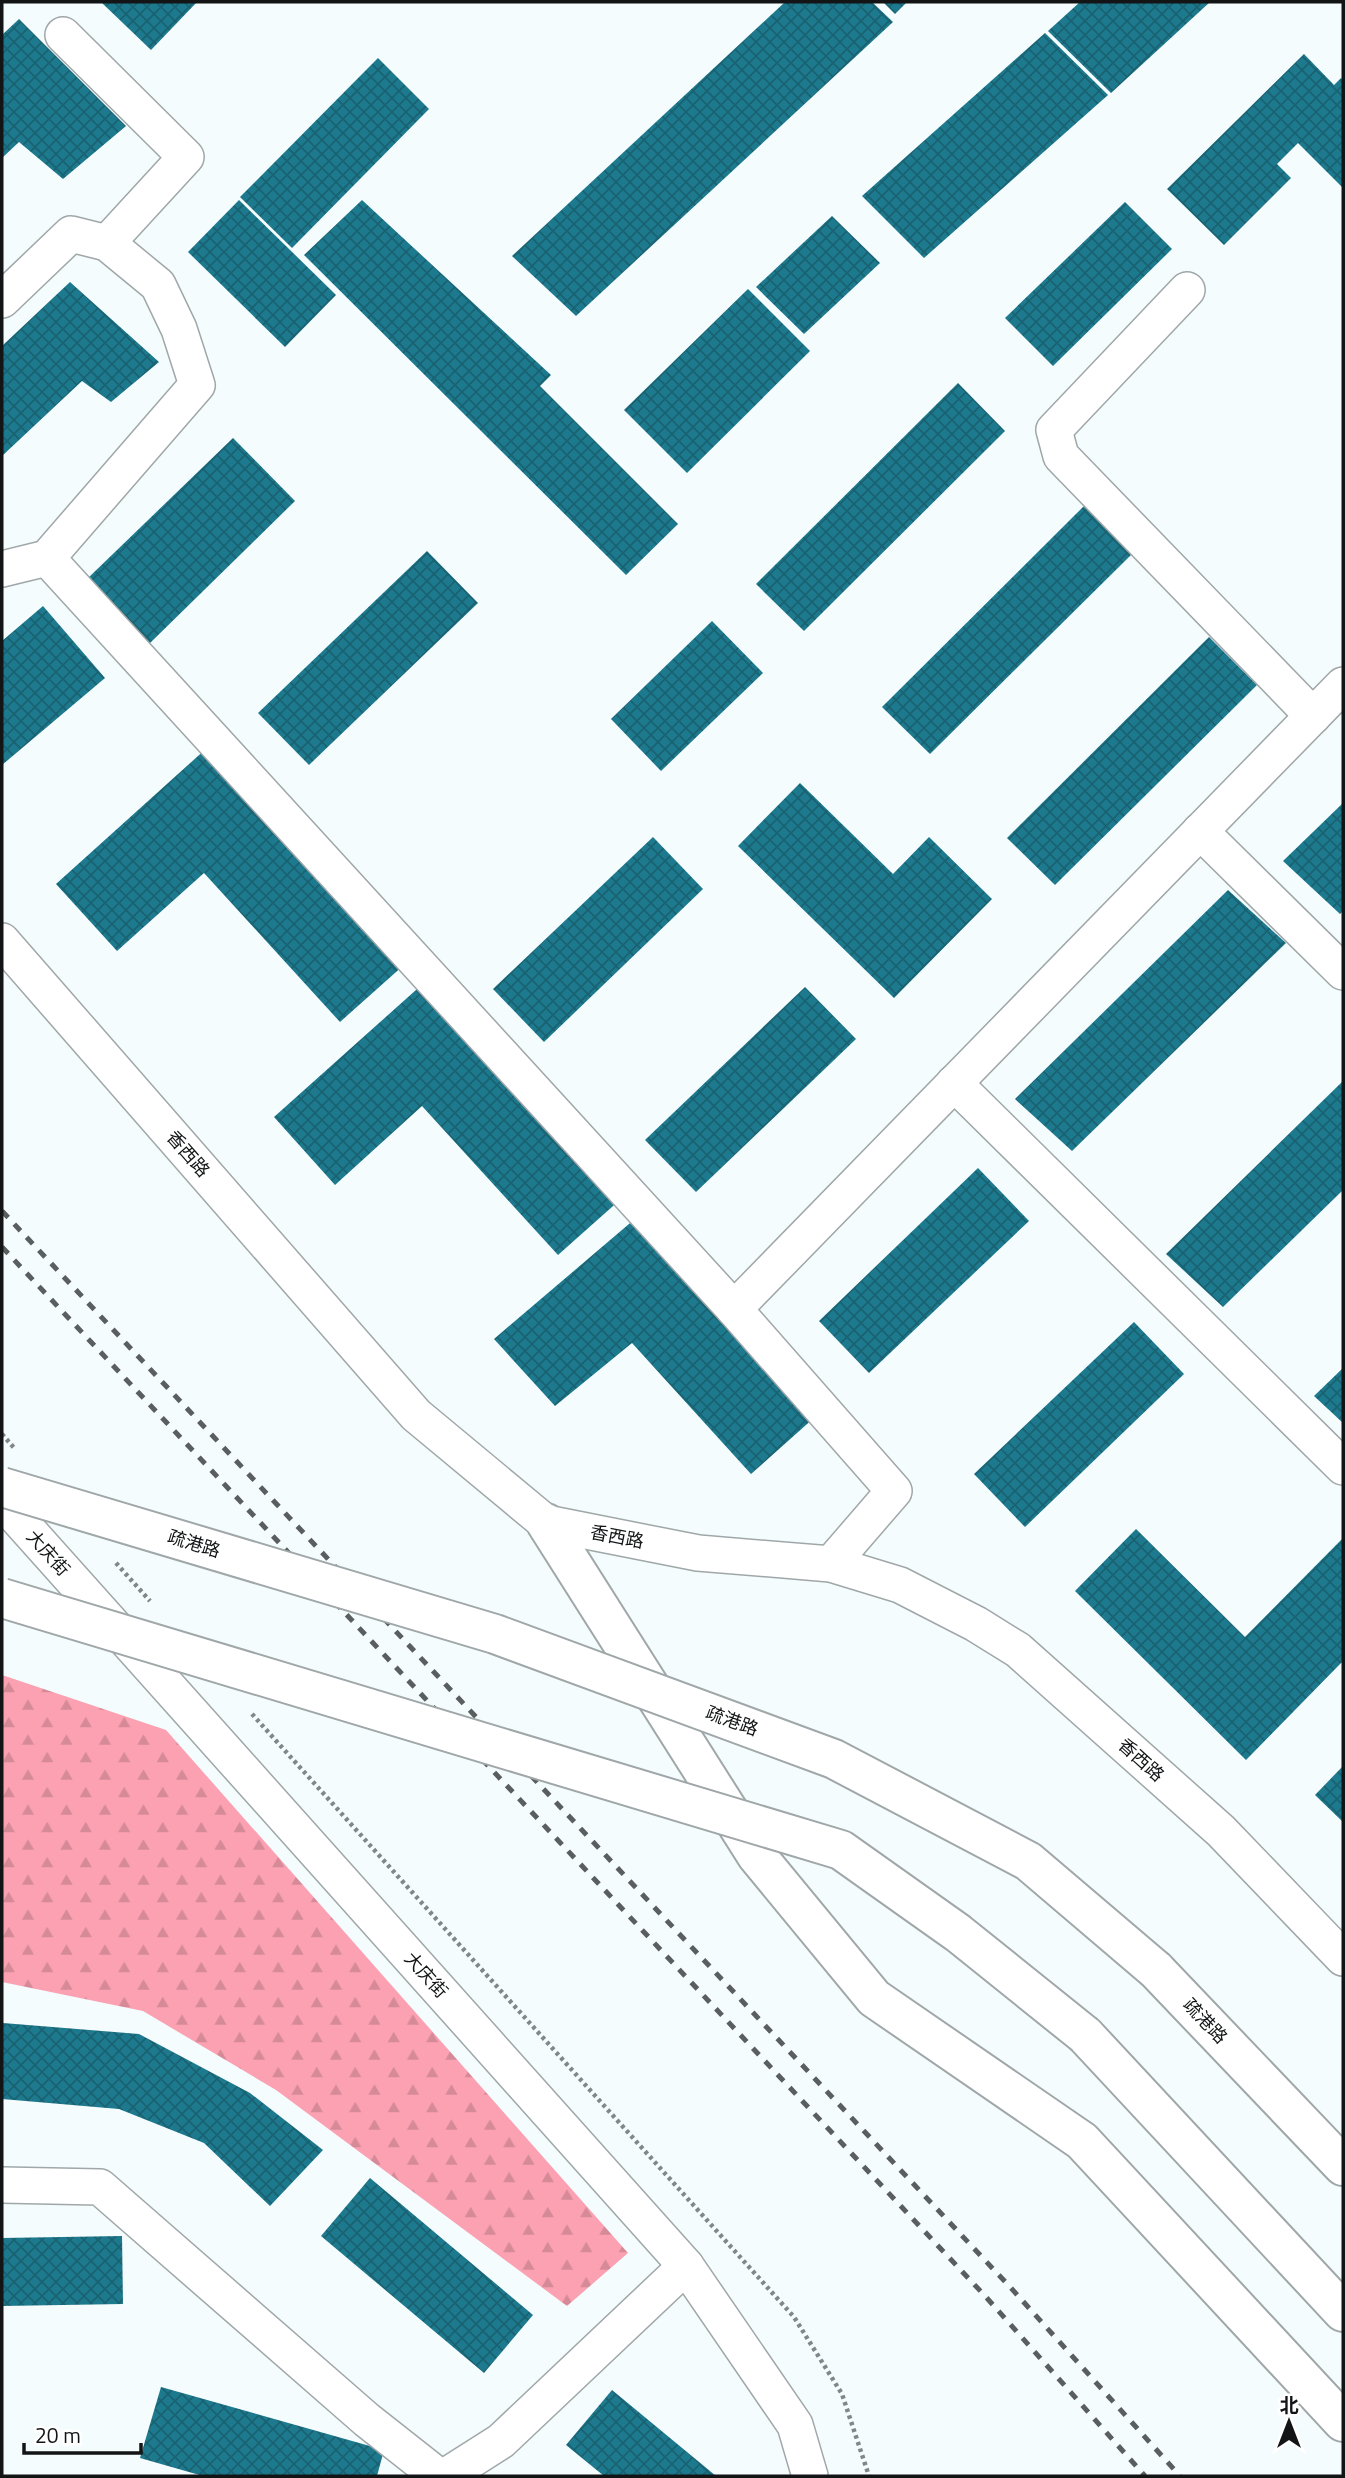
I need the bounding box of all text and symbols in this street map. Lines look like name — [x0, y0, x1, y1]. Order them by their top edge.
street label: 香西路 — [160, 1124, 216, 1183]
street label: 香西路 — [588, 1518, 646, 1555]
street label: 疏港路 — [164, 1523, 224, 1564]
street label: 大庆街 — [20, 1524, 76, 1582]
street label: 疏港路 — [702, 1699, 762, 1742]
street label: 香西路 — [1112, 1732, 1170, 1788]
street label: 大庆街 — [398, 1946, 454, 2004]
street label: 疏港路 — [1177, 1992, 1234, 2049]
north arrow — [1254, 2387, 1324, 2457]
text: 北 — [1279, 2390, 1299, 2419]
scale bar — [24, 2412, 142, 2456]
text: 20 m — [35, 2419, 81, 2451]

